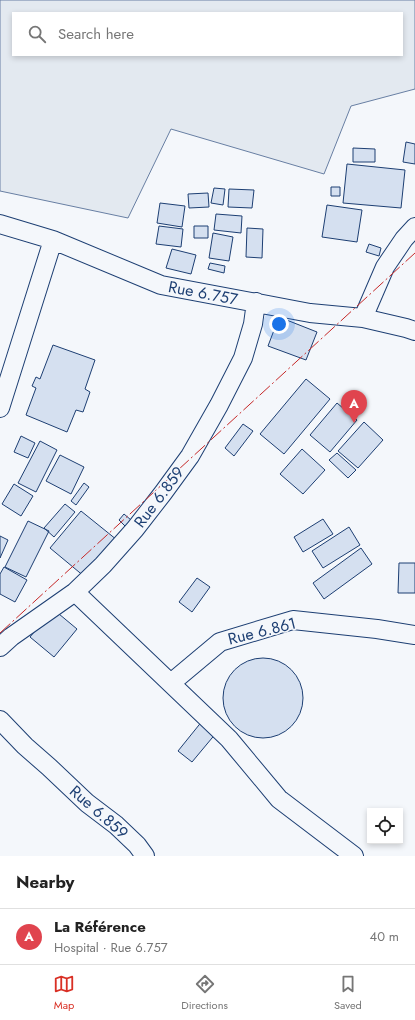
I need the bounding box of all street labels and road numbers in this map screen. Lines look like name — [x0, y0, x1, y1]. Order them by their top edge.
street label: Rue 6.757 — [166, 275, 240, 311]
street label: Rue 6.859 — [128, 462, 190, 532]
street label: Rue 6.861 — [225, 611, 299, 651]
street label: Rue 6.859 — [65, 780, 133, 844]

